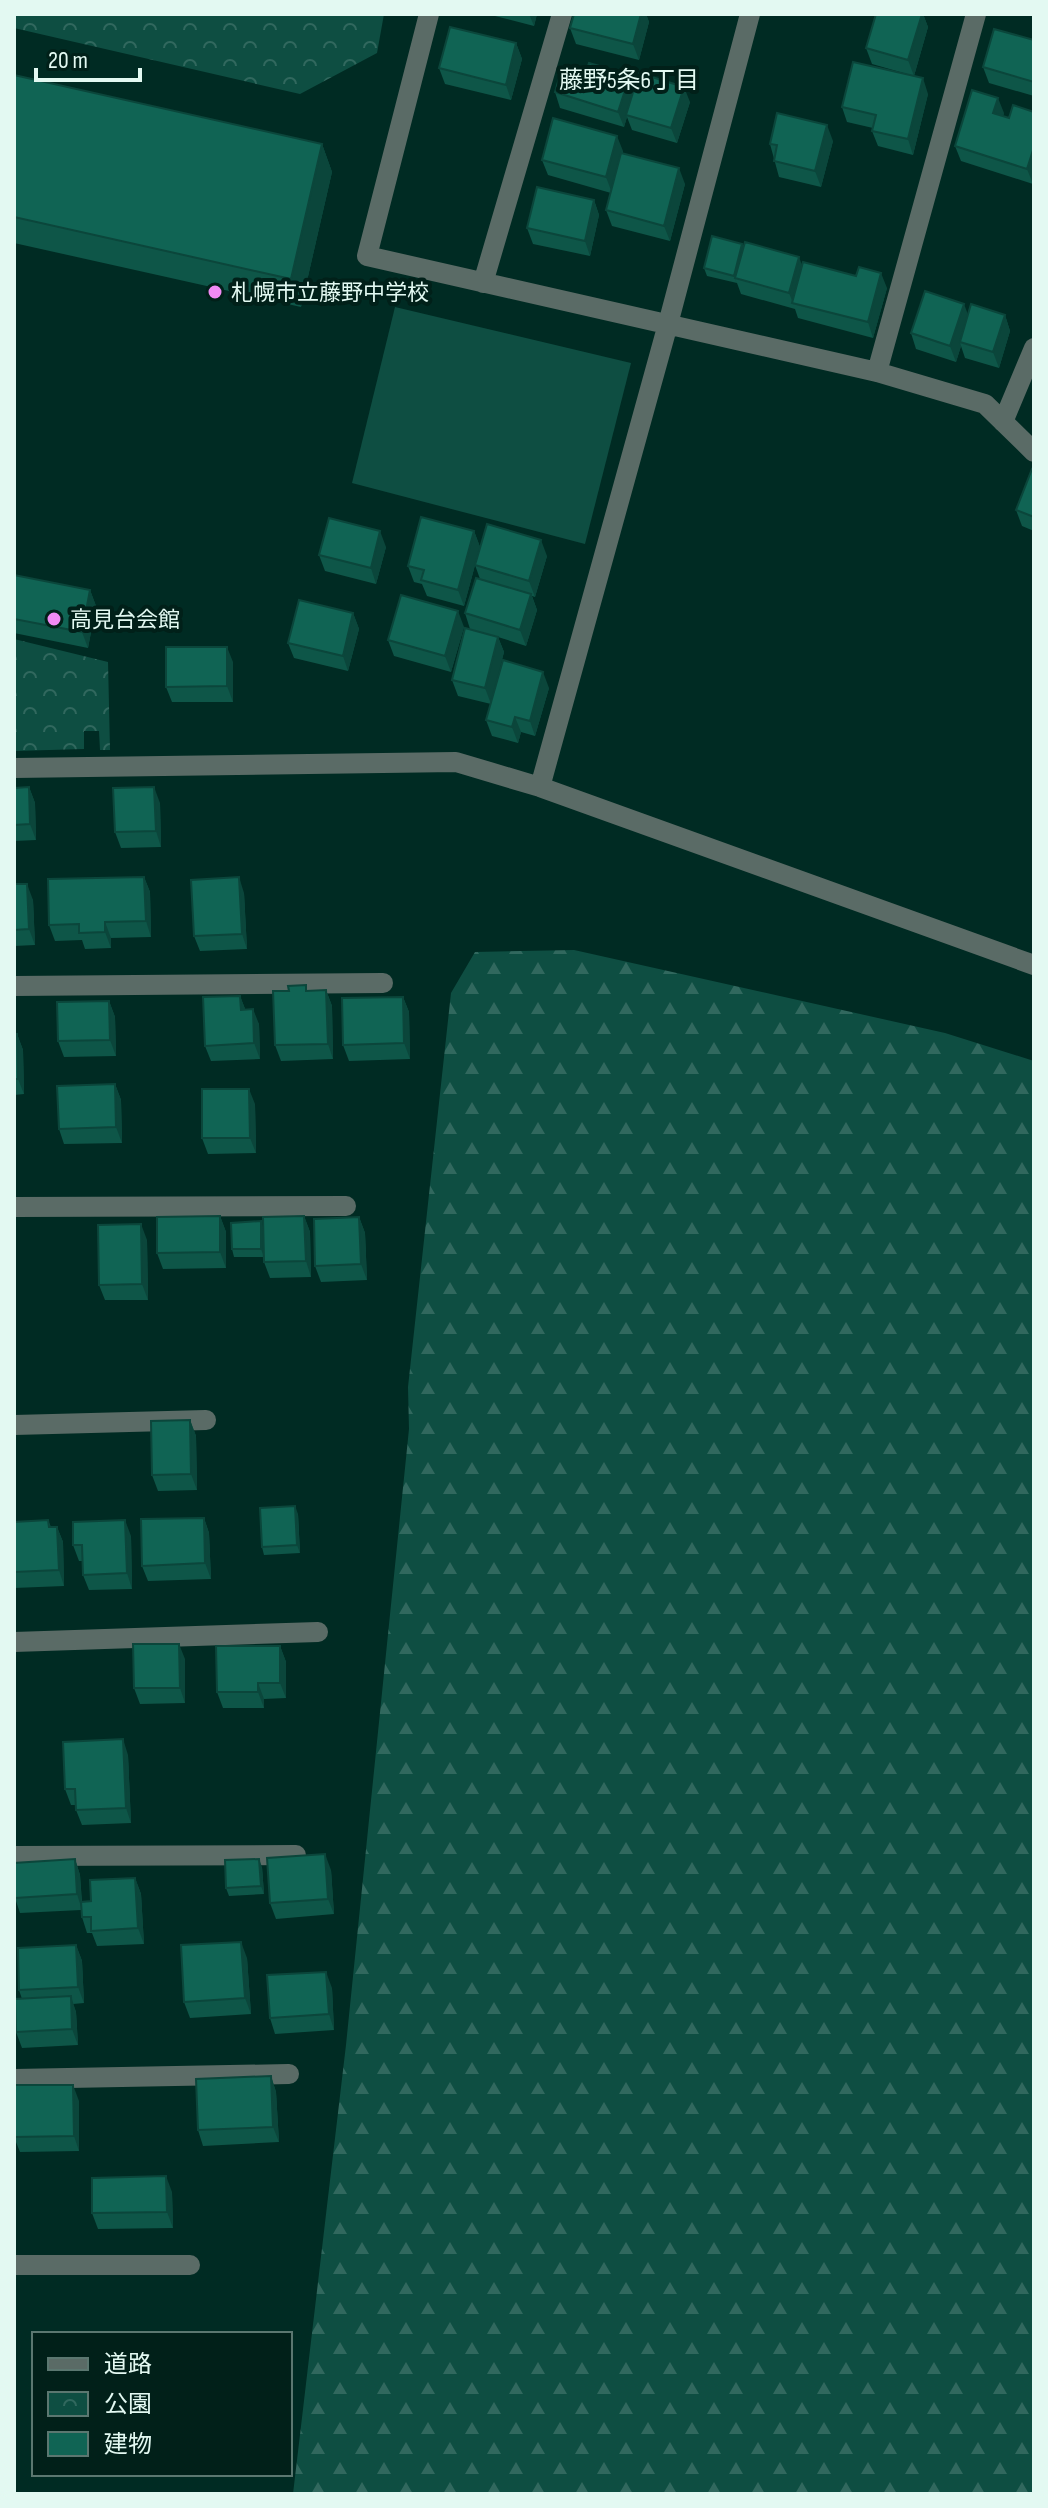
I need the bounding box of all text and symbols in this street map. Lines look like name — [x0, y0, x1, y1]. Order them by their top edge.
scale bar — [36, 32, 140, 82]
text: 20 m — [48, 46, 88, 75]
district label: 藤野5条6丁目 — [559, 66, 699, 95]
place label: 札幌市立藤野中学校 — [231, 280, 429, 307]
marker: 札幌市立藤野中学校 — [206, 283, 224, 301]
place label: 高見台会館 — [70, 607, 180, 634]
marker: 高見台会館 — [45, 610, 63, 628]
legend — [32, 2332, 292, 2476]
text: 道路 — [104, 2350, 152, 2379]
text: 公園 — [104, 2390, 152, 2419]
text: 建物 — [104, 2430, 152, 2459]

